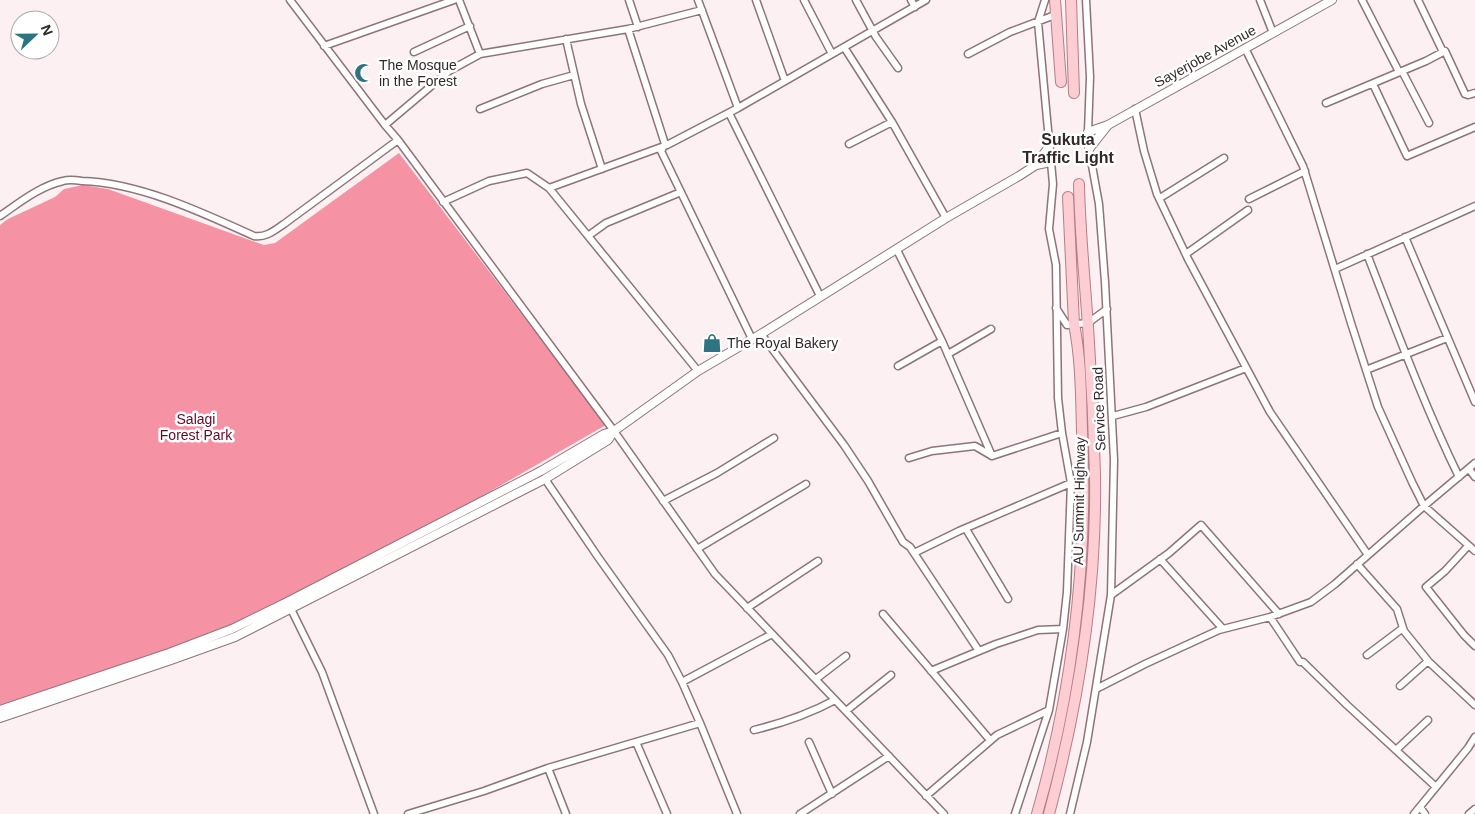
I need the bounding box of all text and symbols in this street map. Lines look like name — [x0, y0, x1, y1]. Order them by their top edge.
north arrow — [10, 10, 60, 60]
street label: Sayerjobe Avenue — [1152, 21, 1259, 90]
text: N — [38, 22, 56, 38]
place label: The Mosque in the Forest — [379, 57, 457, 89]
mosque icon: The Mosque in the Forest — [353, 62, 375, 84]
district label: Sukuta Traffic Light — [1022, 131, 1114, 166]
shop icon: The Royal Bakery — [701, 332, 723, 354]
place label: The Royal Bakery — [727, 335, 838, 351]
street label: Service Road — [1090, 367, 1108, 451]
park label: Salagi Forest Park — [160, 411, 233, 443]
street label: AU Summit Highway — [1070, 437, 1088, 565]

